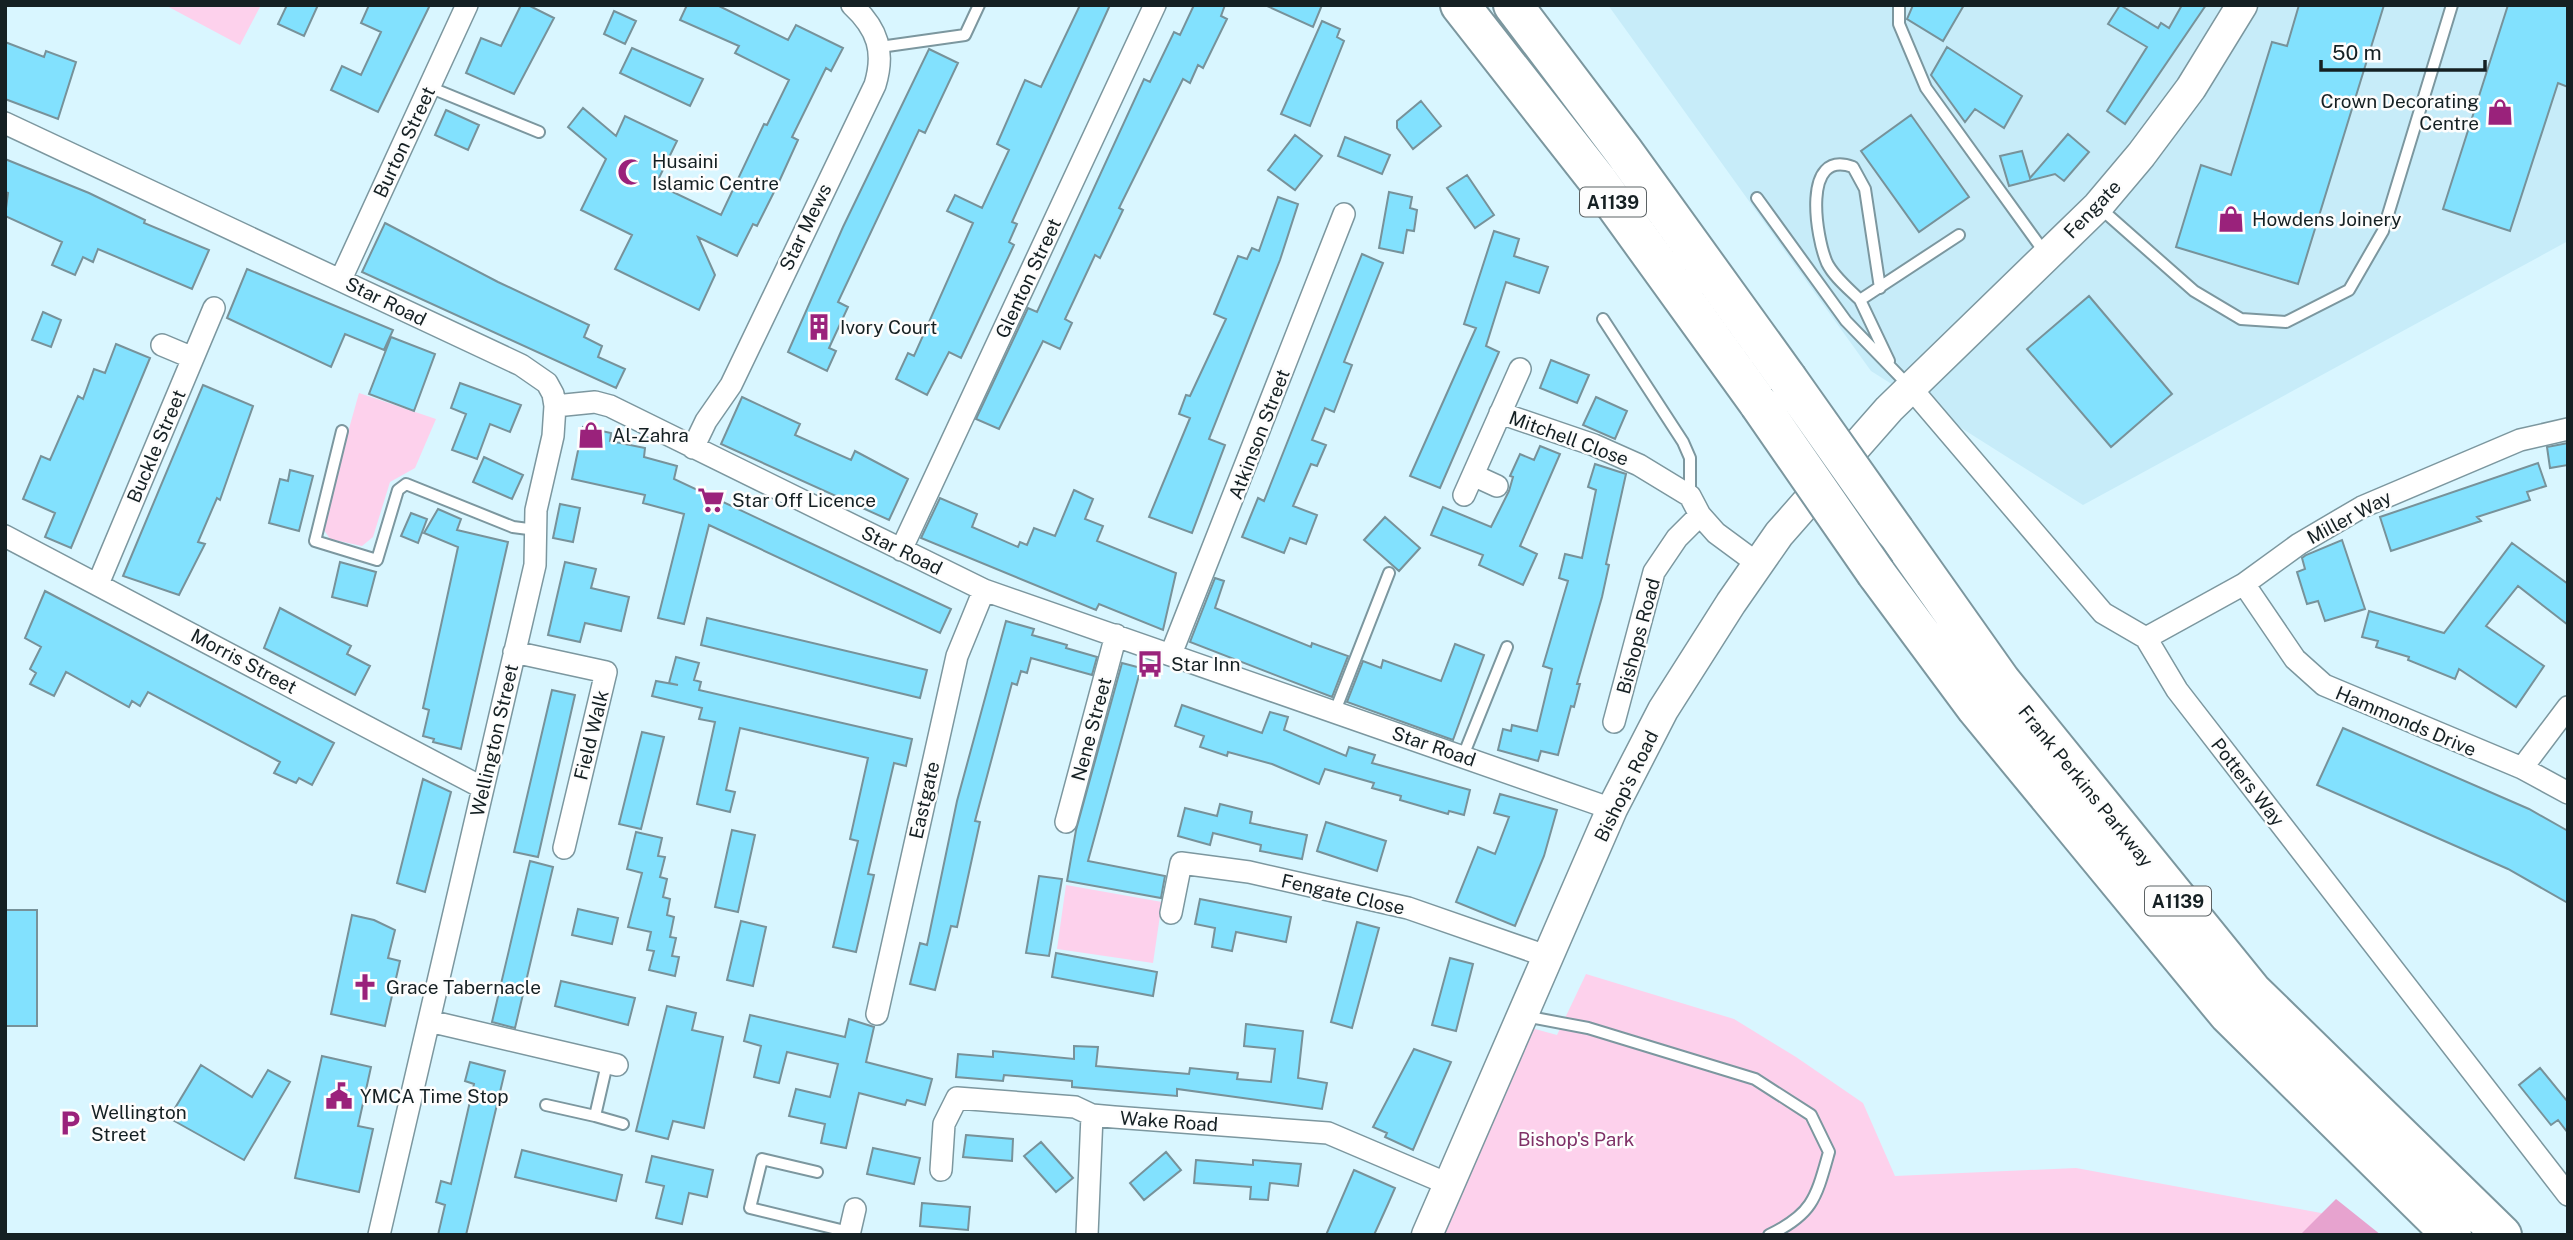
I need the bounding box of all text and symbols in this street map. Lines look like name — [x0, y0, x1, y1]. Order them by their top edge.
scale bar — [2321, 28, 2486, 72]
text: 50 m — [2332, 40, 2382, 65]
street label: Burton Street — [369, 83, 439, 201]
place label: Crown Decorating Centre — [2320, 90, 2479, 134]
shop icon: Crown Decorating Centre — [2485, 97, 2515, 127]
place label: Husaini Islamic Centre — [652, 150, 779, 194]
mosque icon: Husaini Islamic Centre — [616, 157, 646, 187]
street label: Fengate — [2059, 175, 2125, 243]
street label: Star Mews — [775, 180, 835, 274]
road number: A1139 — [1580, 188, 1646, 216]
shop icon: Howdens Joinery — [2216, 204, 2246, 234]
place label: Howdens Joinery — [2252, 208, 2401, 230]
street label: Glenton Street — [991, 215, 1065, 341]
street label: Star Road — [342, 272, 430, 330]
building icon: Ivory Court — [804, 312, 834, 342]
place label: Ivory Court — [840, 316, 937, 338]
street label: Atkinson Street — [1224, 366, 1294, 502]
street label: Buckle Street — [122, 386, 190, 506]
street label: Mitchell Close — [1506, 406, 1632, 470]
shop icon: Al-Zahra — [576, 420, 606, 450]
place label: Al-Zahra — [612, 424, 689, 446]
supermarket icon: Star Off Licence — [696, 485, 726, 515]
street label: Miller Way — [2303, 486, 2395, 548]
place label: Star Off Licence — [732, 489, 876, 511]
street label: Star Road — [858, 521, 946, 579]
street label: Bishops Road — [1612, 576, 1664, 696]
street label: Morris Street — [187, 624, 301, 698]
bus stop icon: Star Inn — [1135, 649, 1165, 679]
place label: Star Inn — [1171, 653, 1241, 675]
street label: Wellington Street — [466, 662, 522, 818]
street label: Nene Street — [1067, 675, 1115, 783]
street label: Hammonds Drive — [2332, 681, 2480, 761]
street label: Field Walk — [569, 688, 613, 782]
street label: Frank Perkins Parkway — [2014, 701, 2158, 871]
street label: Star Road — [1389, 721, 1479, 771]
street label: Bishop's Road — [1590, 727, 1662, 845]
street label: Potters Way — [2207, 734, 2289, 830]
street label: Eastgate — [904, 759, 944, 841]
street label: Fengate Close — [1279, 869, 1407, 919]
road number: A1139 — [2145, 887, 2211, 916]
church icon: Grace Tabernacle — [350, 972, 380, 1002]
place label: Grace Tabernacle — [386, 976, 541, 998]
public building icon: YMCA Time Stop — [324, 1081, 354, 1111]
place label: YMCA Time Stop — [360, 1085, 509, 1107]
place label: Wellington Street — [91, 1101, 187, 1145]
street label: Wake Road — [1119, 1107, 1219, 1135]
parking icon: Wellington Street — [55, 1108, 85, 1138]
park label: Bishop's Park — [1518, 1128, 1635, 1150]

